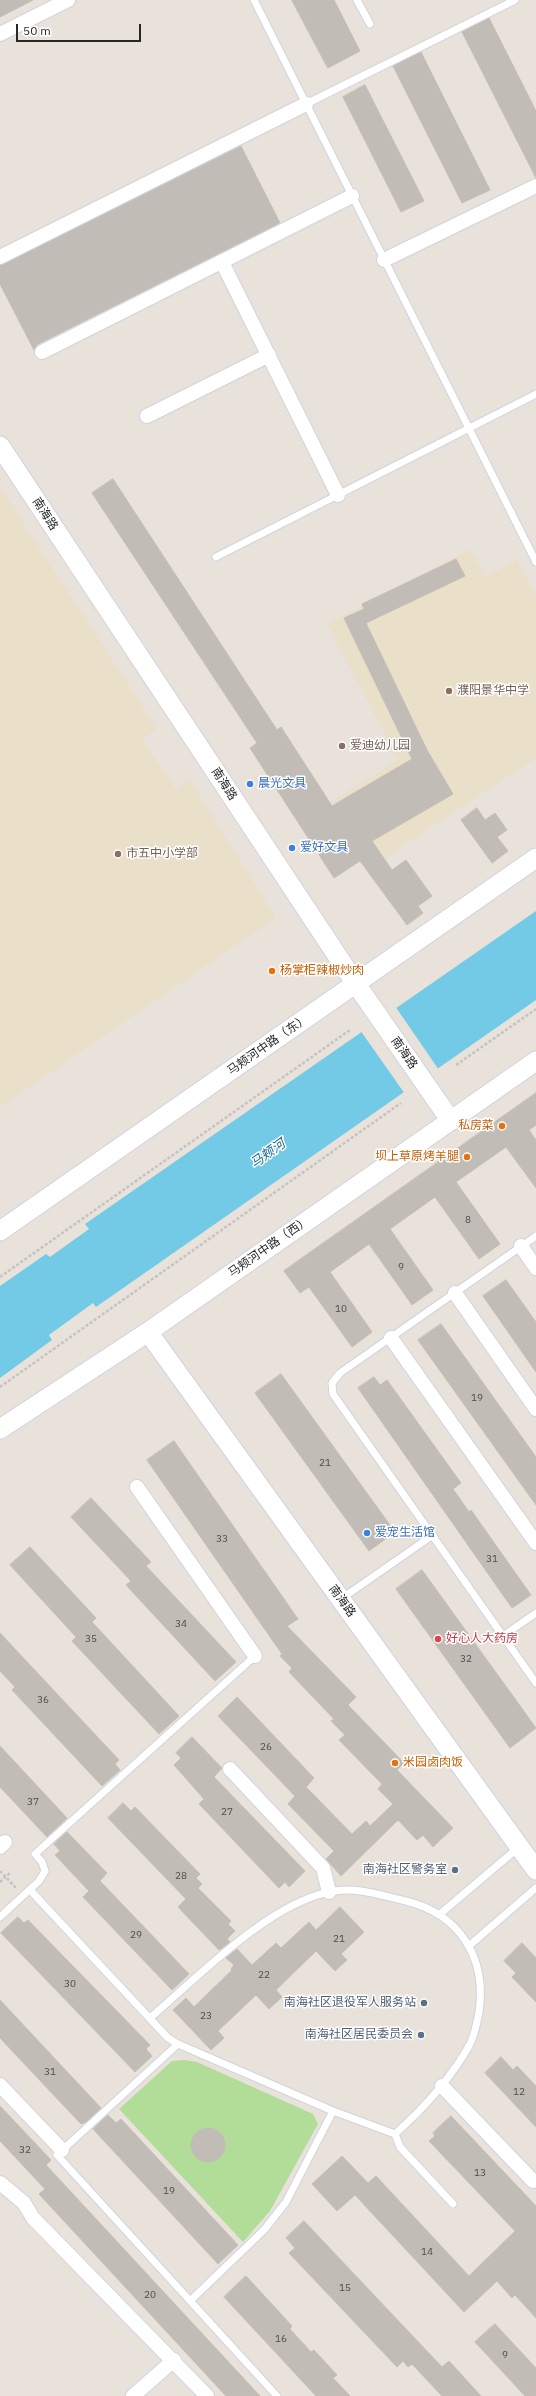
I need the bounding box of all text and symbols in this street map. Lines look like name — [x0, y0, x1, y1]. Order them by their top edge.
scale bar — [18, 16, 143, 42]
text: 50 m — [23, 23, 51, 38]
street label: 南海路 — [29, 495, 61, 533]
place label: 濮阳景华中学 — [457, 684, 529, 698]
marker: 濮阳景华中学 — [444, 686, 454, 696]
place label: 爱迪幼儿园 — [350, 739, 410, 753]
marker: 爱迪幼儿园 — [337, 741, 347, 751]
street label: 南海路 — [208, 765, 240, 803]
place label: 晨光文具 — [258, 777, 306, 791]
marker: 晨光文具 — [245, 779, 255, 789]
place label: 爱好文具 — [300, 841, 348, 855]
marker: 爱好文具 — [287, 843, 297, 853]
place label: 市五中小学部 — [126, 847, 198, 861]
marker: 市五中小学部 — [113, 849, 123, 859]
place label: 杨掌柜辣椒炒肉 — [280, 964, 364, 978]
marker: 杨掌柜辣椒炒肉 — [267, 966, 277, 976]
street label: 马颊河中路（东） — [225, 1012, 311, 1078]
street label: 南海路 — [388, 1034, 420, 1072]
place label: 私房菜 — [458, 1119, 494, 1133]
marker: 私房菜 — [497, 1121, 507, 1131]
water label: 马颊河 — [248, 1136, 288, 1172]
place label: 坝上草原烤羊腿 — [375, 1150, 459, 1164]
marker: 坝上草原烤羊腿 — [462, 1152, 472, 1162]
street label: 马颊河中路（西） — [226, 1214, 312, 1280]
house number: 8 — [465, 1214, 471, 1226]
house number: 9 — [398, 1261, 404, 1273]
house number: 10 — [335, 1303, 347, 1315]
house number: 19 — [471, 1392, 483, 1404]
house number: 21 — [319, 1457, 331, 1469]
place label: 爱宠生活馆 — [375, 1526, 435, 1540]
marker: 爱宠生活馆 — [362, 1528, 372, 1538]
house number: 33 — [216, 1533, 228, 1545]
house number: 31 — [486, 1553, 498, 1565]
street label: 南海路 — [326, 1582, 358, 1620]
house number: 34 — [175, 1618, 187, 1630]
place label: 好心人大药房 — [446, 1632, 518, 1646]
house number: 35 — [85, 1633, 97, 1645]
marker: 好心人大药房 — [433, 1634, 443, 1644]
house number: 32 — [460, 1653, 472, 1665]
house number: 36 — [37, 1694, 49, 1706]
house number: 26 — [260, 1741, 272, 1753]
place label: 米园卤肉饭 — [403, 1756, 463, 1770]
marker: 米园卤肉饭 — [390, 1758, 400, 1768]
house number: 37 — [27, 1796, 39, 1808]
house number: 27 — [221, 1806, 233, 1818]
place label: 南海社区警务室 — [363, 1863, 447, 1877]
marker: 南海社区警务室 — [450, 1865, 460, 1875]
house number: 28 — [175, 1870, 187, 1882]
house number: 29 — [130, 1929, 142, 1941]
house number: 21 — [333, 1933, 345, 1945]
house number: 22 — [258, 1969, 270, 1981]
house number: 30 — [64, 1978, 76, 1990]
place label: 南海社区退役军人服务站 — [284, 1996, 416, 2010]
marker: 南海社区退役军人服务站 — [419, 1998, 429, 2008]
house number: 23 — [200, 2010, 212, 2022]
place label: 南海社区居民委员会 — [305, 2028, 413, 2042]
marker: 南海社区居民委员会 — [416, 2030, 426, 2040]
house number: 31 — [44, 2066, 56, 2078]
house number: 12 — [513, 2086, 525, 2098]
house number: 32 — [19, 2144, 31, 2156]
house number: 13 — [474, 2167, 486, 2179]
house number: 19 — [163, 2185, 175, 2197]
house number: 14 — [421, 2246, 433, 2258]
house number: 15 — [339, 2282, 351, 2294]
house number: 20 — [144, 2289, 156, 2301]
house number: 16 — [275, 2333, 287, 2345]
house number: 9 — [502, 2349, 508, 2361]

